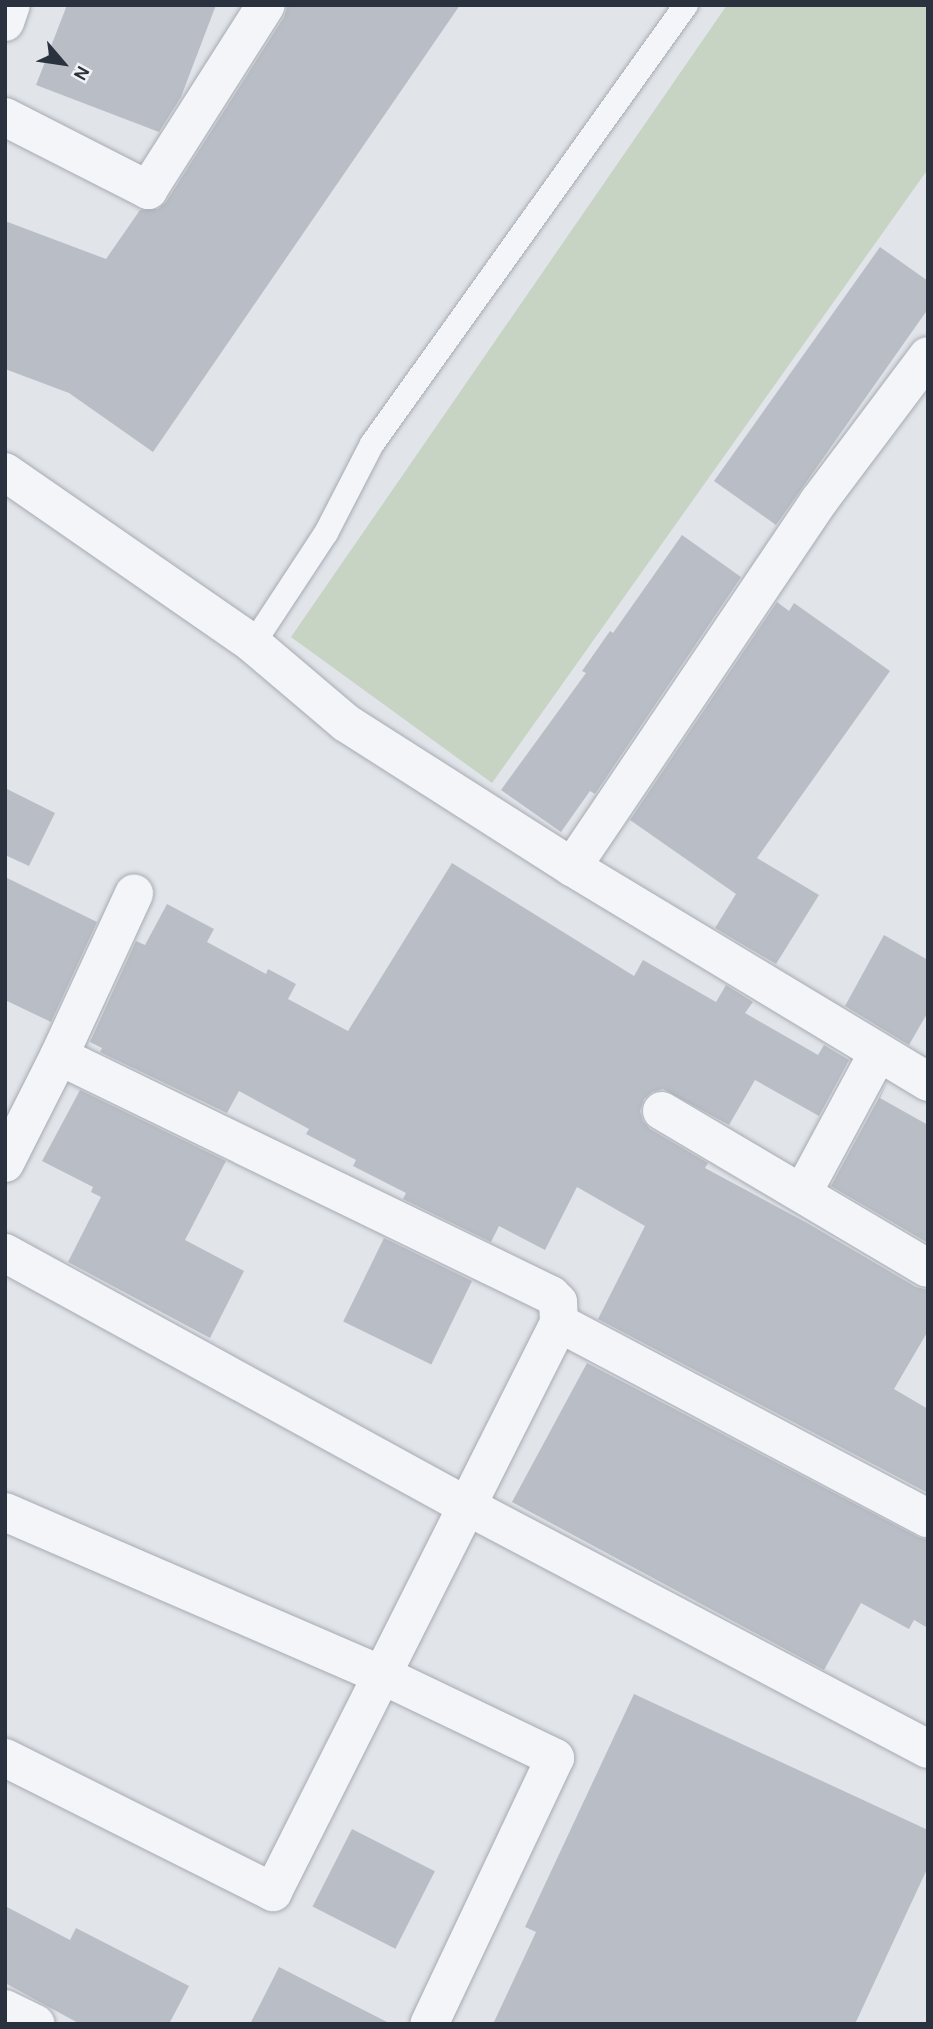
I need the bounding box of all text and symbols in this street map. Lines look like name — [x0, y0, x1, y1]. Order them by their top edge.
north arrow — [28, 28, 98, 98]
text: N — [68, 62, 94, 84]

